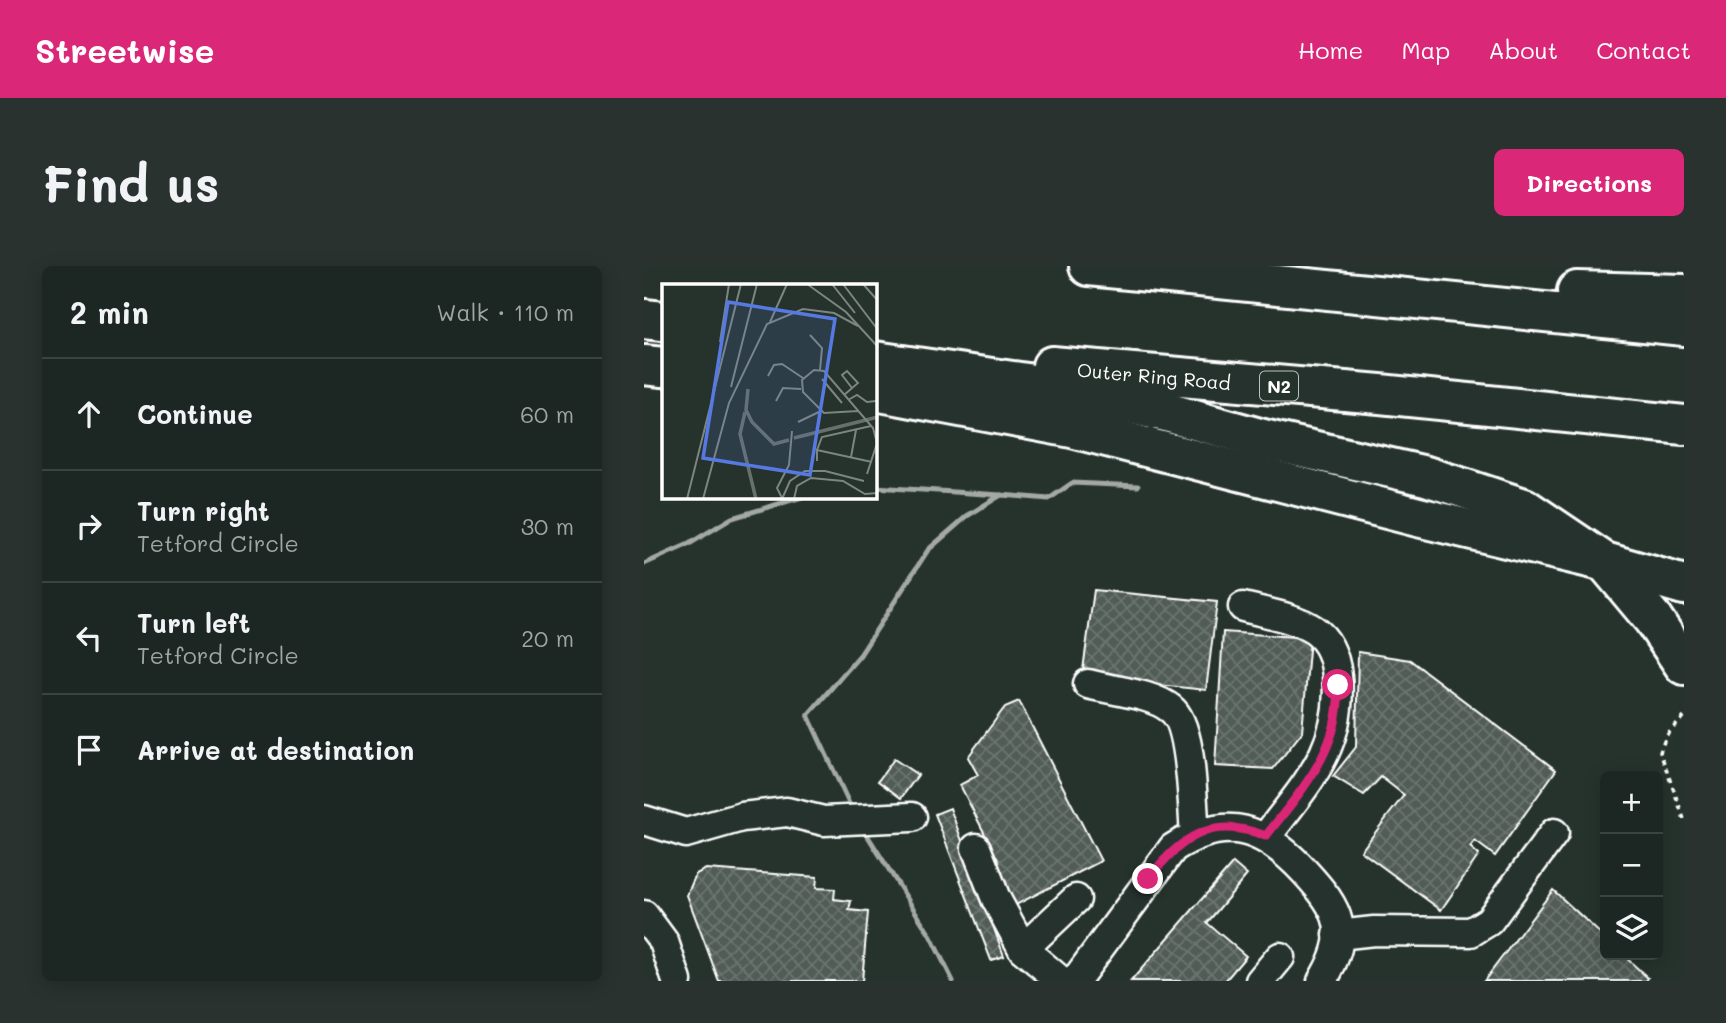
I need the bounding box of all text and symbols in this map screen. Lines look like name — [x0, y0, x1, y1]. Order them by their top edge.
text: Streetwise — [35, 28, 214, 71]
text: Home — [1298, 34, 1363, 65]
text: Map — [1401, 34, 1450, 65]
text: About — [1488, 34, 1558, 65]
text: Contact — [1596, 34, 1691, 65]
button: Directions — [1494, 149, 1684, 216]
text: Find us — [42, 151, 220, 214]
inset map — [662, 284, 877, 499]
text: 2 min — [70, 292, 149, 332]
text: Walk · 110 m — [436, 297, 574, 327]
street label: Outer Ring Road — [1076, 357, 1232, 395]
road number: N2 — [1260, 372, 1298, 400]
icon: ahead — [70, 395, 108, 433]
text: Continue — [137, 397, 253, 431]
text: 60 m — [520, 399, 574, 429]
text: Turn right — [137, 494, 270, 528]
icon: right — [70, 507, 108, 545]
text: 30 m — [521, 511, 574, 541]
text: Tetford Circle — [137, 528, 299, 558]
text: Turn left — [137, 606, 250, 640]
icon: left — [70, 619, 108, 657]
text: 20 m — [521, 623, 574, 653]
text: Tetford Circle — [137, 640, 299, 670]
route start — [1322, 669, 1353, 700]
icon: arrive — [70, 731, 108, 769]
text: Arrive at destination — [137, 733, 414, 767]
map controls — [1600, 771, 1663, 960]
button: + — [1600, 771, 1663, 834]
button: − — [1600, 834, 1663, 897]
route end — [1132, 863, 1163, 894]
button: layers — [1600, 897, 1663, 960]

